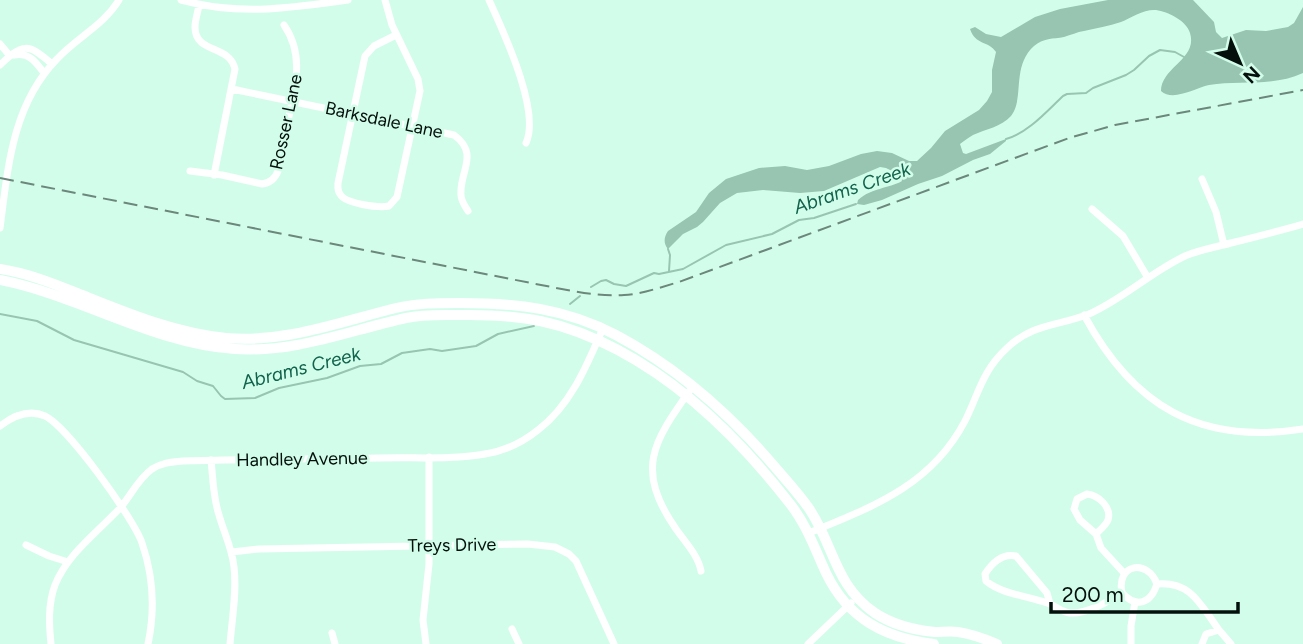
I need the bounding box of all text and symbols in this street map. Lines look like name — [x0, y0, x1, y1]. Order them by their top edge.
north arrow — [1205, 28, 1275, 98]
text: N — [1238, 61, 1265, 88]
street label: Rosser Lane — [265, 72, 307, 172]
street label: Barksdale Lane — [323, 97, 445, 143]
water label: Abrams Creek — [790, 157, 914, 219]
water label: Abrams Creek — [238, 342, 364, 394]
street label: Handley Avenue — [236, 447, 368, 471]
street label: Treys Drive — [407, 533, 497, 557]
scale bar — [1051, 570, 1238, 614]
text: 200 m — [1062, 582, 1124, 607]

